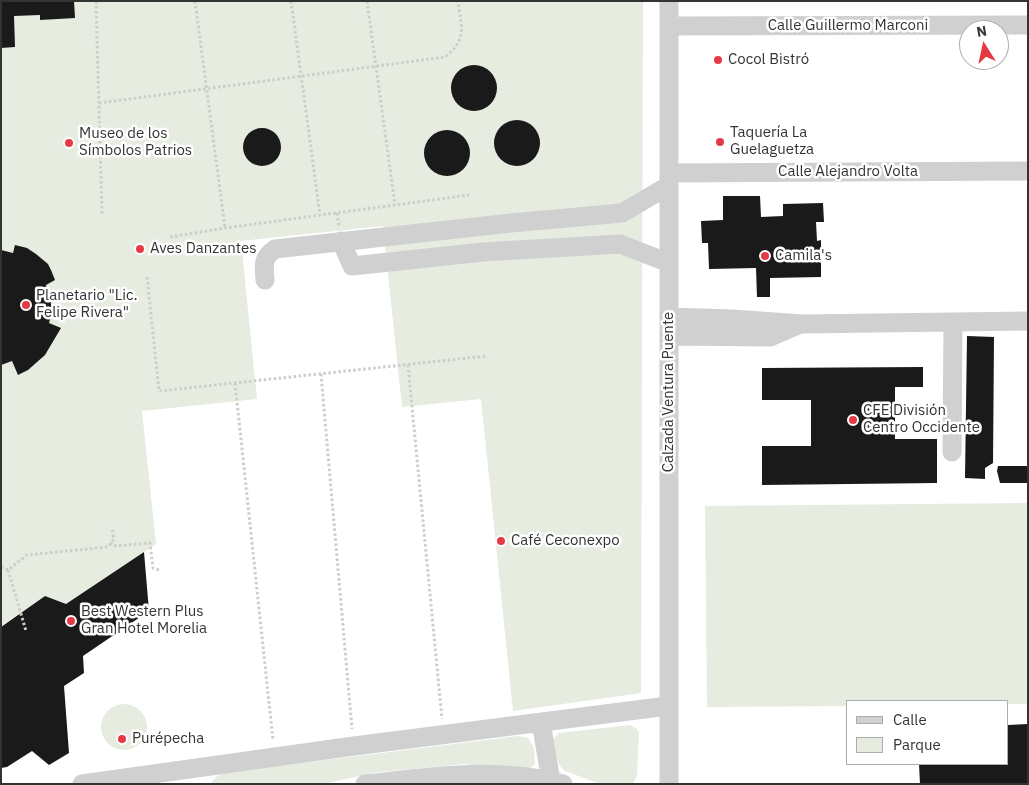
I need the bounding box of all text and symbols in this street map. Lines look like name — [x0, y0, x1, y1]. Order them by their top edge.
street label: Calle Guillermo Marconi — [768, 17, 928, 35]
north arrow — [959, 20, 1009, 70]
text: N — [975, 21, 988, 41]
place label: Cocol Bistró — [728, 51, 809, 69]
marker: Cocol Bistró — [712, 54, 724, 66]
place label: Taquería La Guelaguetza — [730, 124, 814, 159]
place label: Museo de los Símbolos Patrios — [79, 125, 192, 160]
marker: Taquería La Guelaguetza — [714, 136, 726, 148]
marker: Museo de los Símbolos Patrios — [63, 137, 75, 149]
street label: Calle Alejandro Volta — [778, 163, 918, 181]
place label: Aves Danzantes — [150, 240, 256, 258]
marker: Aves Danzantes — [134, 243, 146, 255]
place label: Camila's — [775, 247, 832, 265]
marker: Camila's — [759, 250, 771, 262]
place label: Planetario "Lic. Felipe Rivera" — [36, 287, 138, 322]
marker: Planetario "Lic. Felipe Rivera" — [20, 299, 32, 311]
street label: Calzada Ventura Puente — [660, 312, 678, 472]
place label: CFE División Centro Occidente — [863, 402, 980, 437]
marker: CFE División Centro Occidente — [847, 414, 859, 426]
place label: Café Ceconexpo — [511, 532, 620, 550]
marker: Café Ceconexpo — [495, 535, 507, 547]
place label: Best Western Plus Gran Hotel Morelia — [81, 603, 207, 638]
marker: Best Western Plus Gran Hotel Morelia — [65, 615, 77, 627]
legend — [846, 700, 1009, 765]
text: Calle — [893, 710, 927, 729]
place label: Purépecha — [132, 730, 204, 748]
marker: Purépecha — [116, 733, 128, 745]
text: Parque — [893, 735, 941, 754]

